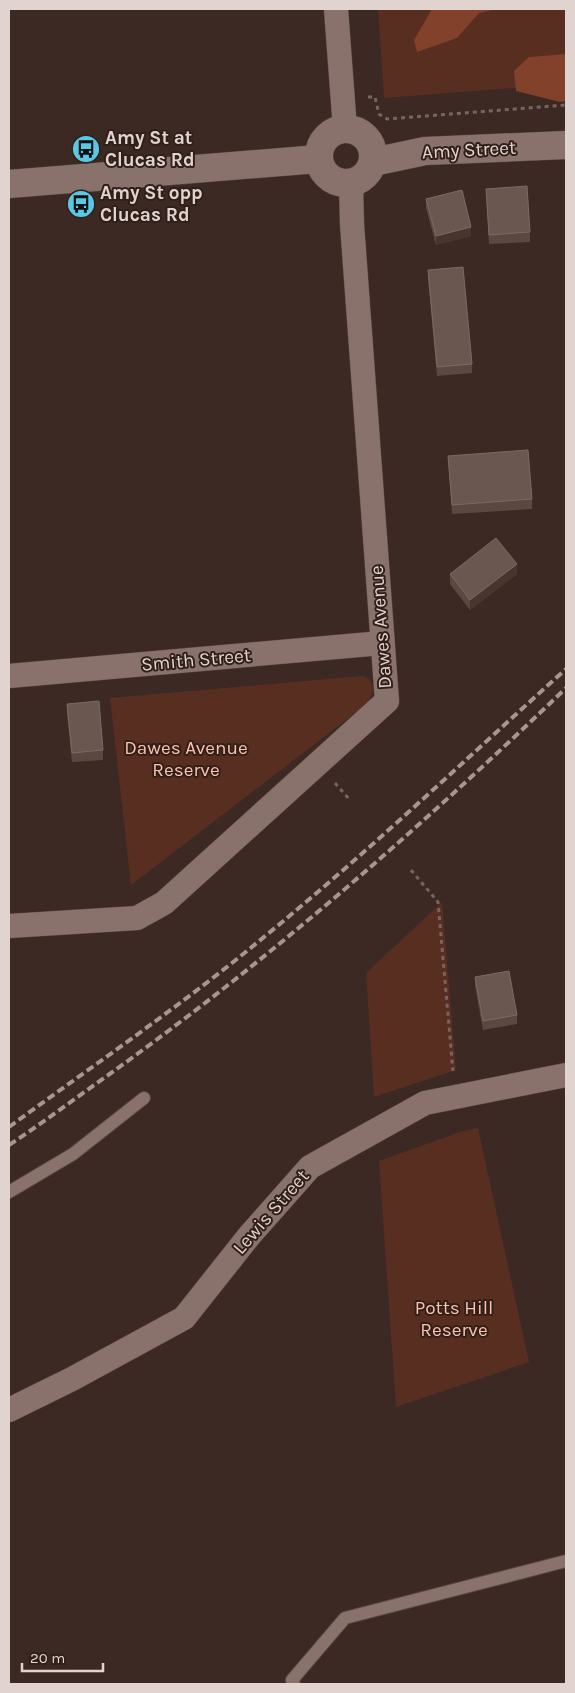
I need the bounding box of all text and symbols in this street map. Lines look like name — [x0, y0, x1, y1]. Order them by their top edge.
place label: Amy St at Clucas Rd — [105, 127, 195, 171]
bus stop icon: Amy St at Clucas Rd — [71, 134, 101, 164]
street label: Amy Street — [421, 137, 517, 163]
place label: Amy St opp Clucas Rd — [100, 182, 203, 226]
bus stop icon: Amy St opp Clucas Rd — [66, 189, 96, 219]
street label: Dawes Avenue — [366, 565, 396, 689]
street label: Smith Street — [140, 644, 252, 676]
park label: Dawes Avenue Reserve — [124, 737, 248, 781]
street label: Lewis Street — [228, 1165, 314, 1259]
park label: Potts Hill Reserve — [415, 1297, 493, 1341]
scale bar — [22, 1640, 104, 1672]
text: 20 m — [30, 1649, 65, 1667]

